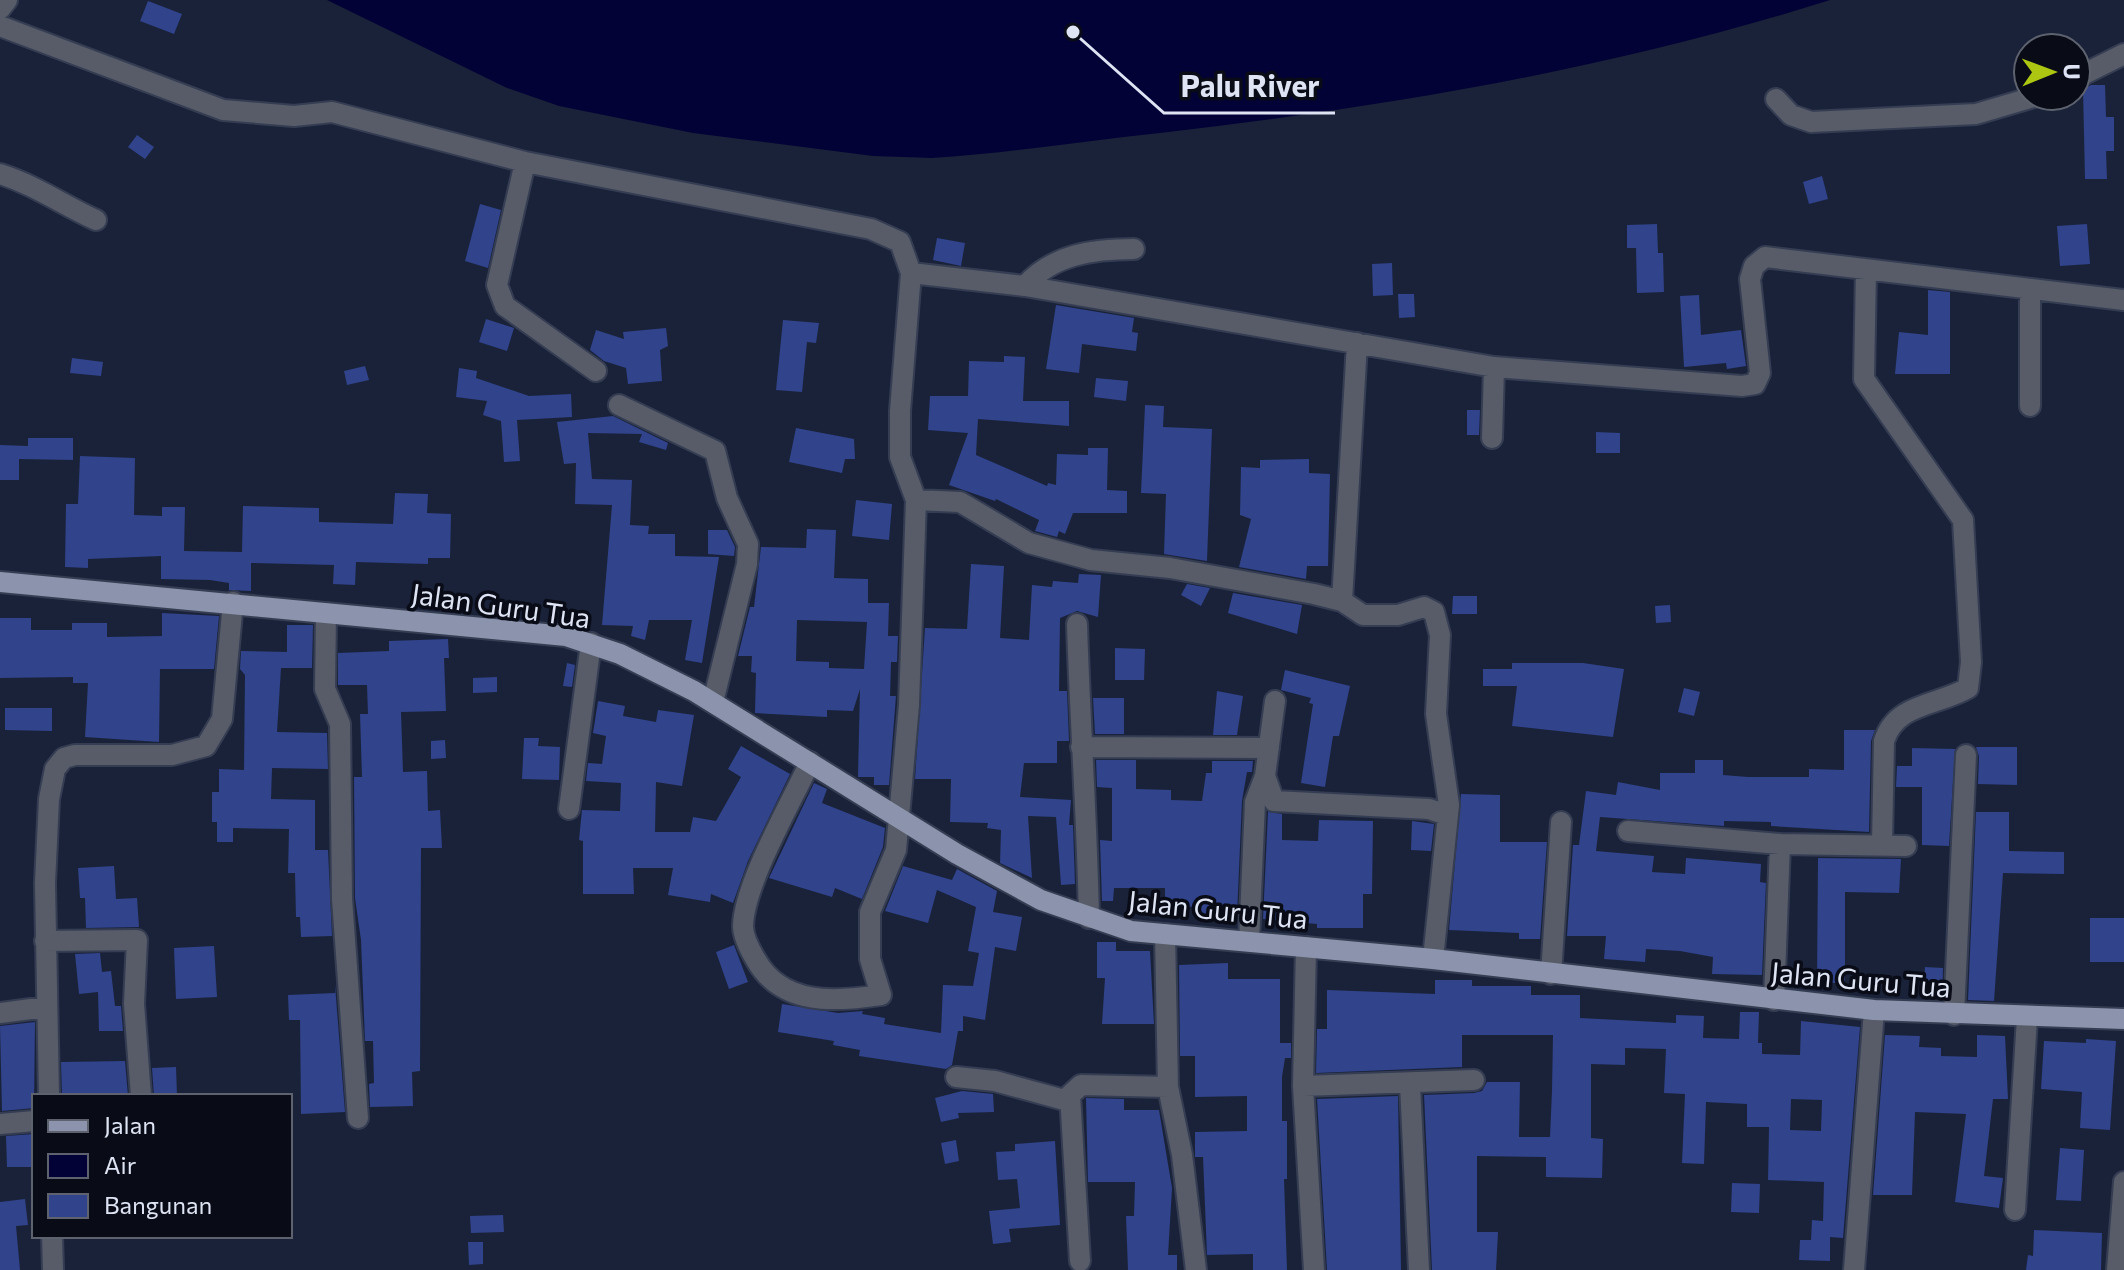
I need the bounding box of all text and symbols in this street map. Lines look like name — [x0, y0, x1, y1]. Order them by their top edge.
north arrow — [2012, 32, 2092, 112]
callout: Palu River — [1164, 59, 1335, 113]
text: U — [2059, 63, 2086, 80]
text: Palu River — [1180, 66, 1320, 103]
street label: Jalan Guru Tua — [409, 576, 593, 634]
street label: Jalan Guru Tua — [1127, 883, 1309, 935]
street label: Jalan Guru Tua — [1770, 954, 1952, 1004]
legend — [32, 1094, 292, 1238]
text: Jalan — [104, 1110, 156, 1139]
text: Air — [104, 1150, 137, 1179]
text: Bangunan — [104, 1190, 212, 1219]

